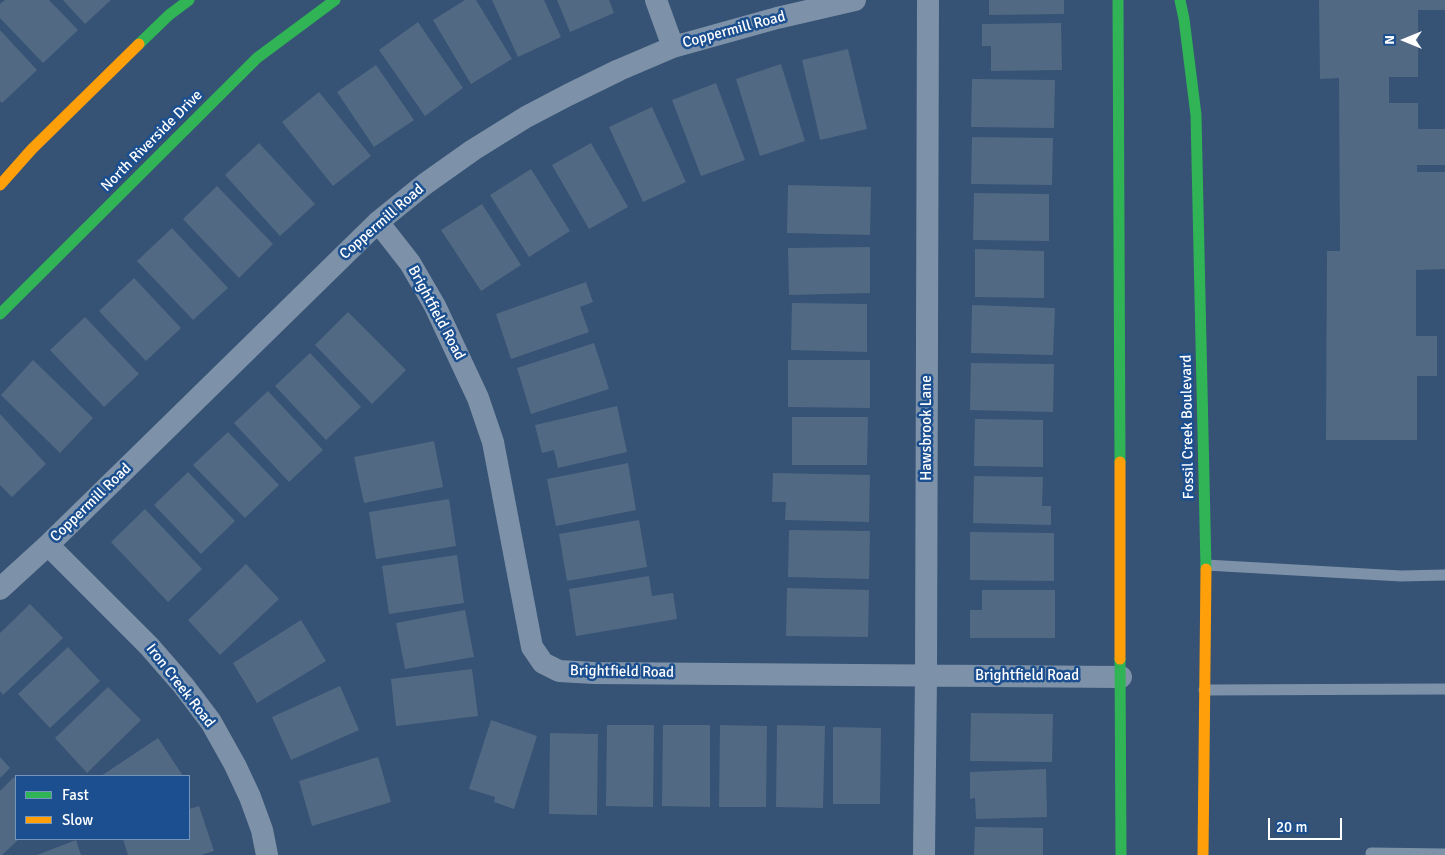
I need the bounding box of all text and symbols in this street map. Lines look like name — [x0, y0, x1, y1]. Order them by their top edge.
street label: Coppermill Road — [681, 8, 787, 52]
north arrow — [1380, 15, 1430, 65]
text: N — [1381, 35, 1398, 45]
street label: North Riverside Drive — [98, 87, 206, 195]
street label: Coppermill Road — [336, 181, 428, 263]
street label: Brightfield Road — [404, 263, 468, 363]
street label: Fossil Creek Boulevard — [1178, 355, 1198, 499]
street label: Hawsbrook Lane — [918, 375, 936, 481]
street label: Coppermill Road — [47, 460, 135, 546]
street label: Iron Creek Road — [142, 641, 218, 731]
street label: Brightfield Road — [570, 662, 674, 682]
street label: Brightfield Road — [975, 667, 1079, 685]
legend — [15, 775, 190, 840]
text: Fast — [62, 786, 89, 804]
scale bar — [1270, 808, 1344, 840]
text: Slow — [62, 811, 93, 829]
text: 20 m — [1276, 818, 1307, 836]

